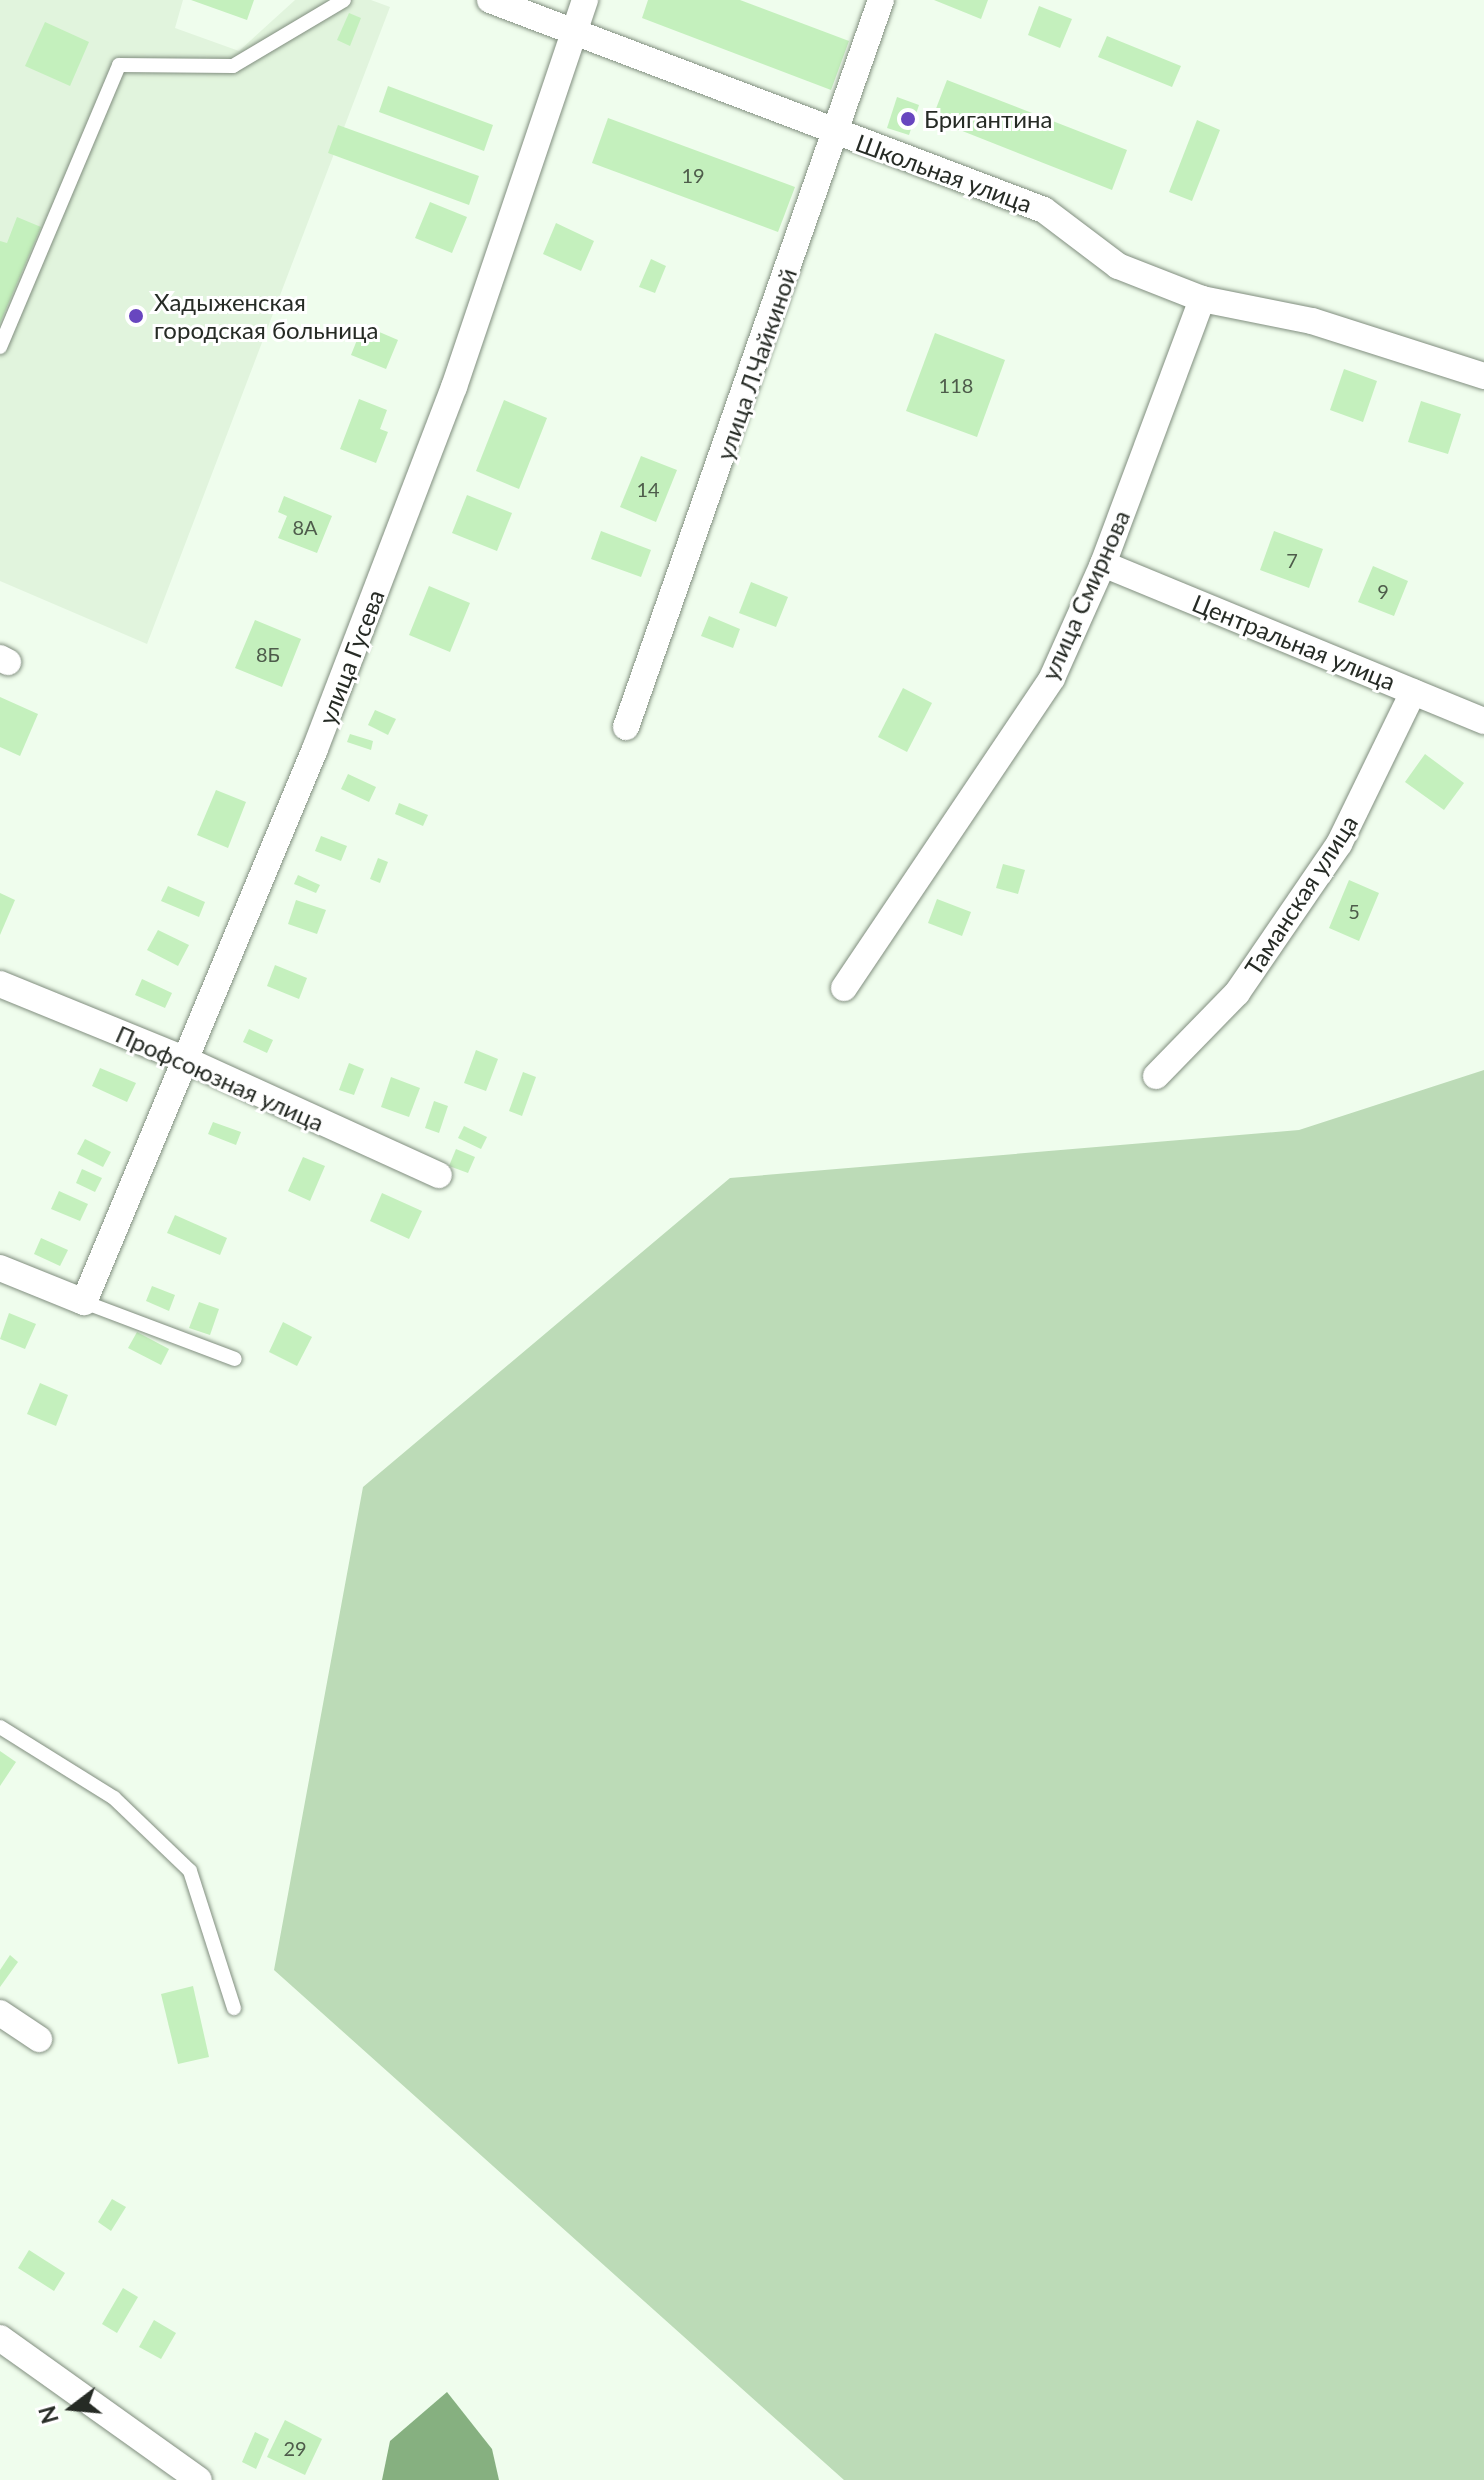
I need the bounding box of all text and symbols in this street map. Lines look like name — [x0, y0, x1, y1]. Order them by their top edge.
place label: Бригантина — [924, 105, 1053, 133]
marker: Бригантина — [899, 110, 917, 128]
street label: Школьная улица — [852, 128, 1036, 218]
house number: 19 — [681, 163, 705, 187]
street label: улица Л.Чайкиной — [710, 264, 802, 464]
place label: Хадыженская городская больница — [154, 288, 379, 344]
marker: Хадыженская городская больница — [125, 305, 147, 327]
house number: 118 — [939, 373, 973, 397]
house number: 14 — [636, 477, 660, 501]
street label: улица Смирнова — [1035, 506, 1135, 684]
house number: 8А — [292, 515, 318, 539]
house number: 7 — [1286, 548, 1298, 572]
house number: 9 — [1377, 579, 1389, 603]
street label: улица Гусева — [312, 586, 390, 728]
street label: Центральная улица — [1188, 588, 1400, 696]
house number: 8Б — [256, 642, 280, 666]
street label: Таманская улица — [1239, 810, 1363, 980]
house number: 5 — [1348, 899, 1360, 923]
street label: Профсоюзная улица — [112, 1019, 328, 1137]
north arrow — [32, 2368, 112, 2448]
text: N — [33, 2403, 64, 2427]
house number: 29 — [283, 2436, 307, 2460]

